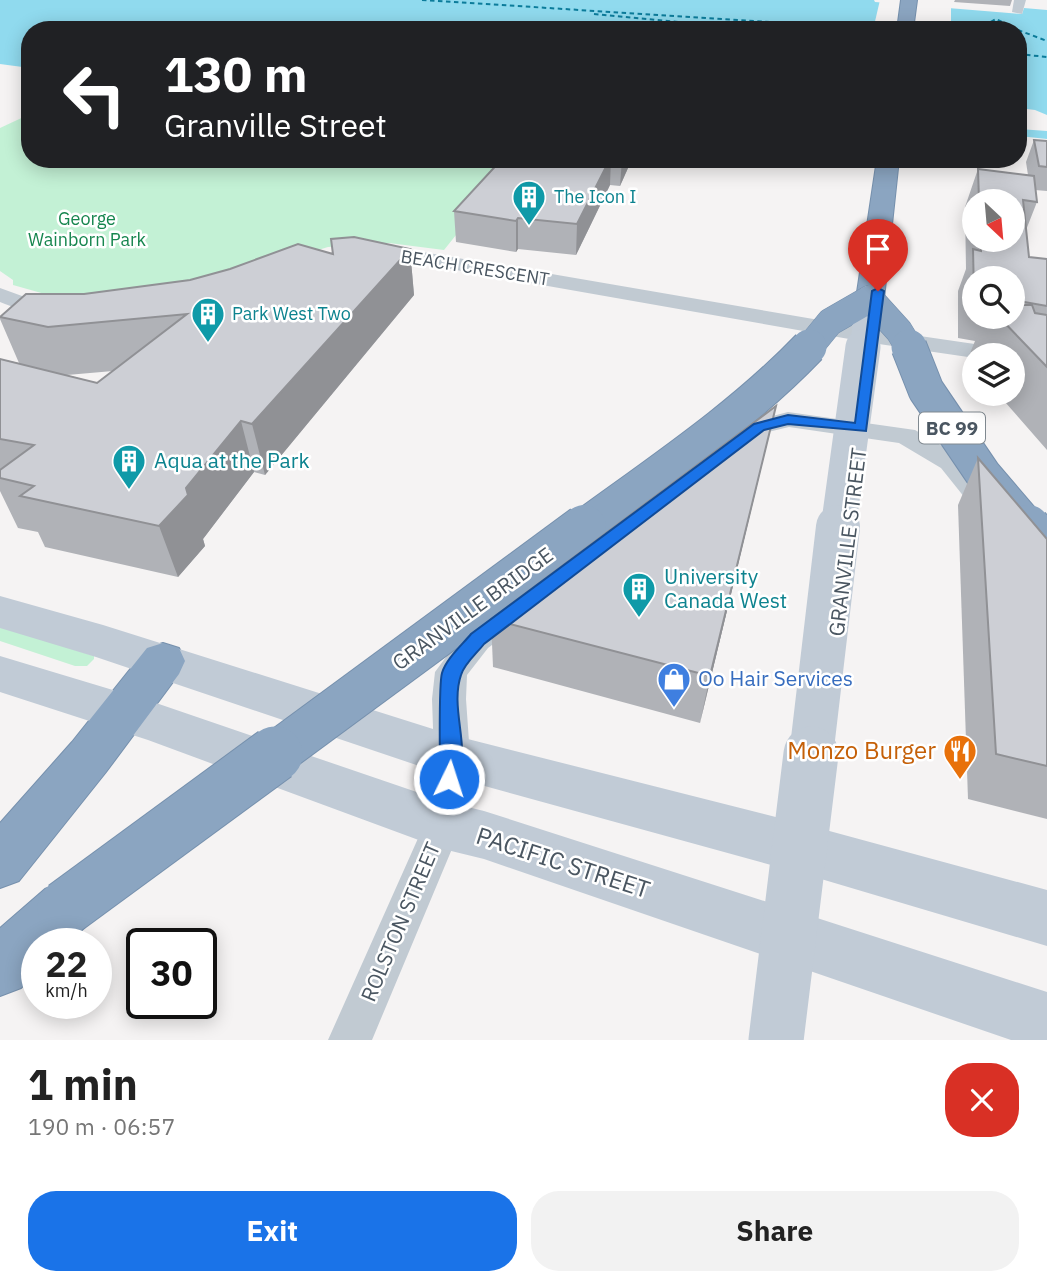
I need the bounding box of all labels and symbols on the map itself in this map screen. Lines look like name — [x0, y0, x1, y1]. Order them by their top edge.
building icon: The Icon I — [510, 178, 548, 227]
place label: The Icon I — [554, 185, 636, 208]
north arrow — [962, 189, 1026, 252]
park label: George Wainborn Park — [28, 207, 147, 251]
pin — [848, 219, 908, 291]
street label: BEACH CRESCENT — [399, 244, 551, 291]
building icon: Park West Two — [189, 295, 227, 344]
place label: Park West Two — [232, 302, 351, 325]
road number: BC 99 — [919, 412, 985, 444]
building icon: Aqua at the Park — [110, 442, 148, 491]
place label: Aqua at the Park — [154, 446, 310, 474]
street label: GRANVILLE STREET — [822, 446, 872, 638]
street label: GRANVILLE BRIDGE — [386, 540, 558, 676]
place label: University Canada West — [664, 562, 787, 614]
building icon: University Canada West — [620, 570, 658, 619]
shop icon: Oo Hair Services — [655, 660, 693, 709]
place label: Oo Hair Services — [698, 664, 853, 692]
restaurant icon: Monzo Burger — [941, 732, 979, 781]
place label: Monzo Burger — [787, 734, 936, 766]
position arrow — [412, 742, 486, 816]
street label: PACIFIC STREET — [472, 819, 655, 905]
street label: ROLSTON STREET — [354, 838, 446, 1006]
speed limit sign: 30 — [126, 928, 217, 1019]

